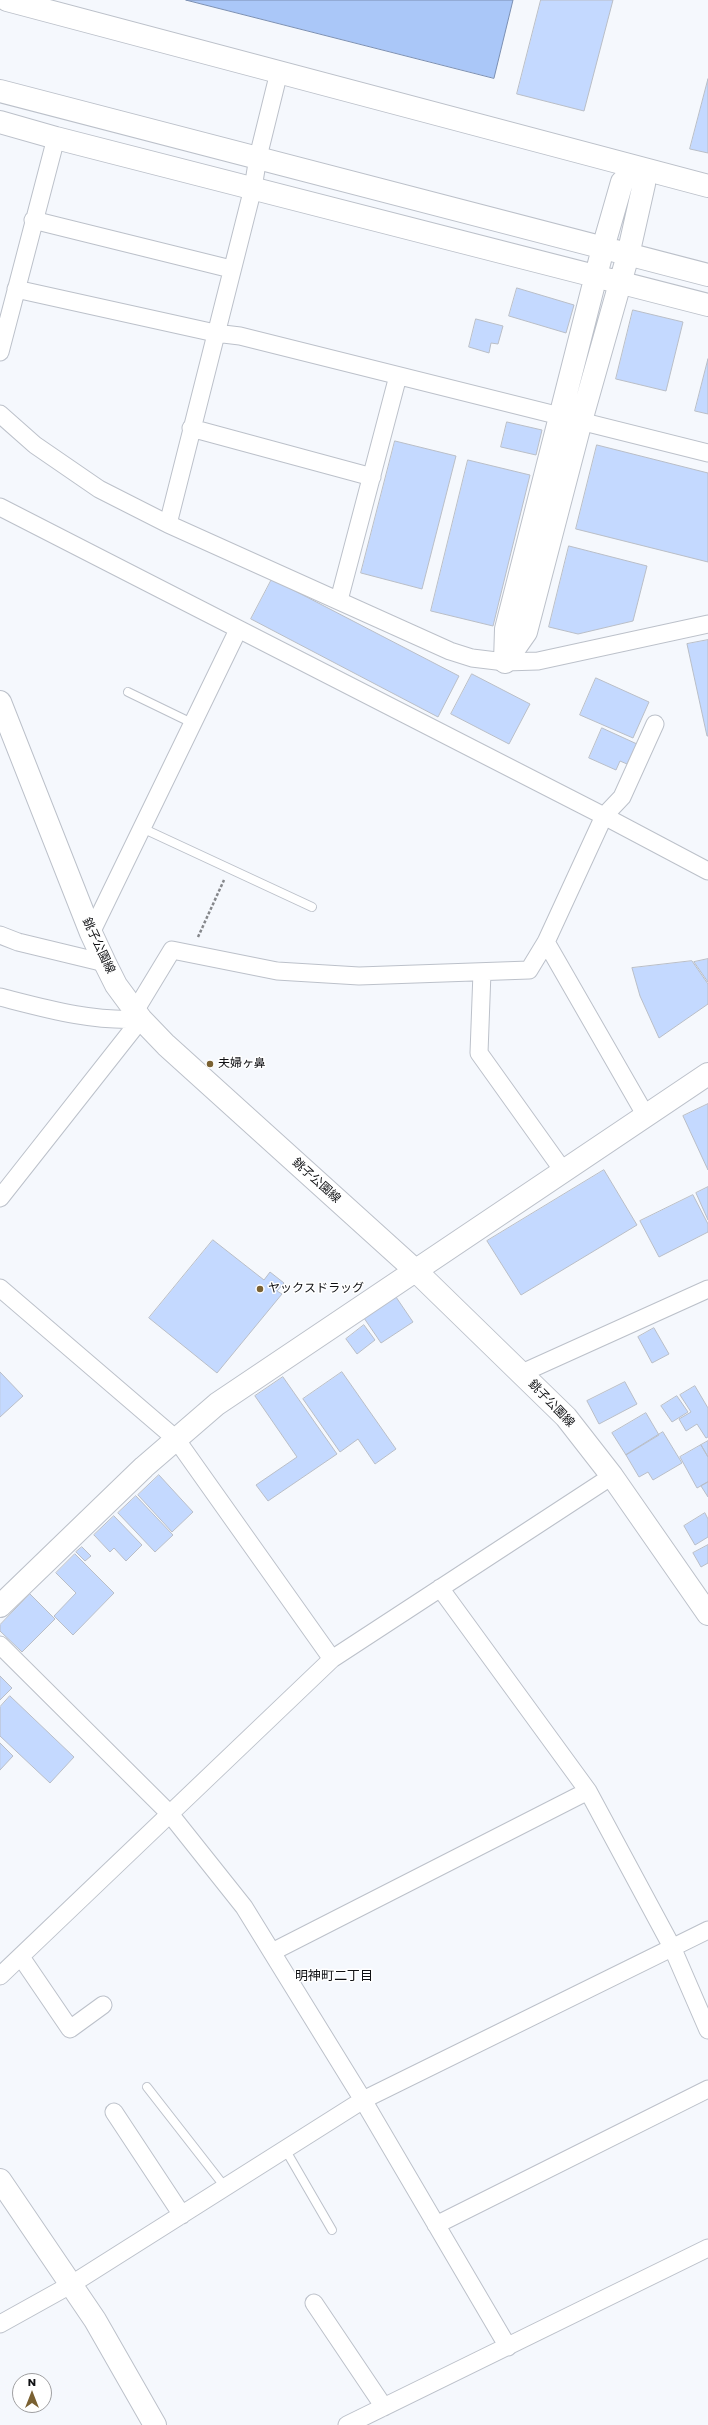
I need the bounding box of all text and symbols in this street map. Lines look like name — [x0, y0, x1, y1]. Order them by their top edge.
street label: 銚子公園線 — [79, 916, 117, 976]
place label: 夫婦ヶ鼻 — [218, 1057, 266, 1071]
marker: 夫婦ヶ鼻 — [205, 1059, 215, 1069]
street label: 銚子公園線 — [289, 1156, 343, 1206]
place label: ヤックスドラッグ — [268, 1282, 364, 1296]
marker: ヤックスドラッグ — [255, 1284, 265, 1294]
street label: 銚子公園線 — [525, 1377, 577, 1431]
district label: 明神町二丁目 — [295, 1969, 373, 1985]
north arrow — [12, 2373, 52, 2413]
text: N — [28, 2374, 36, 2390]

